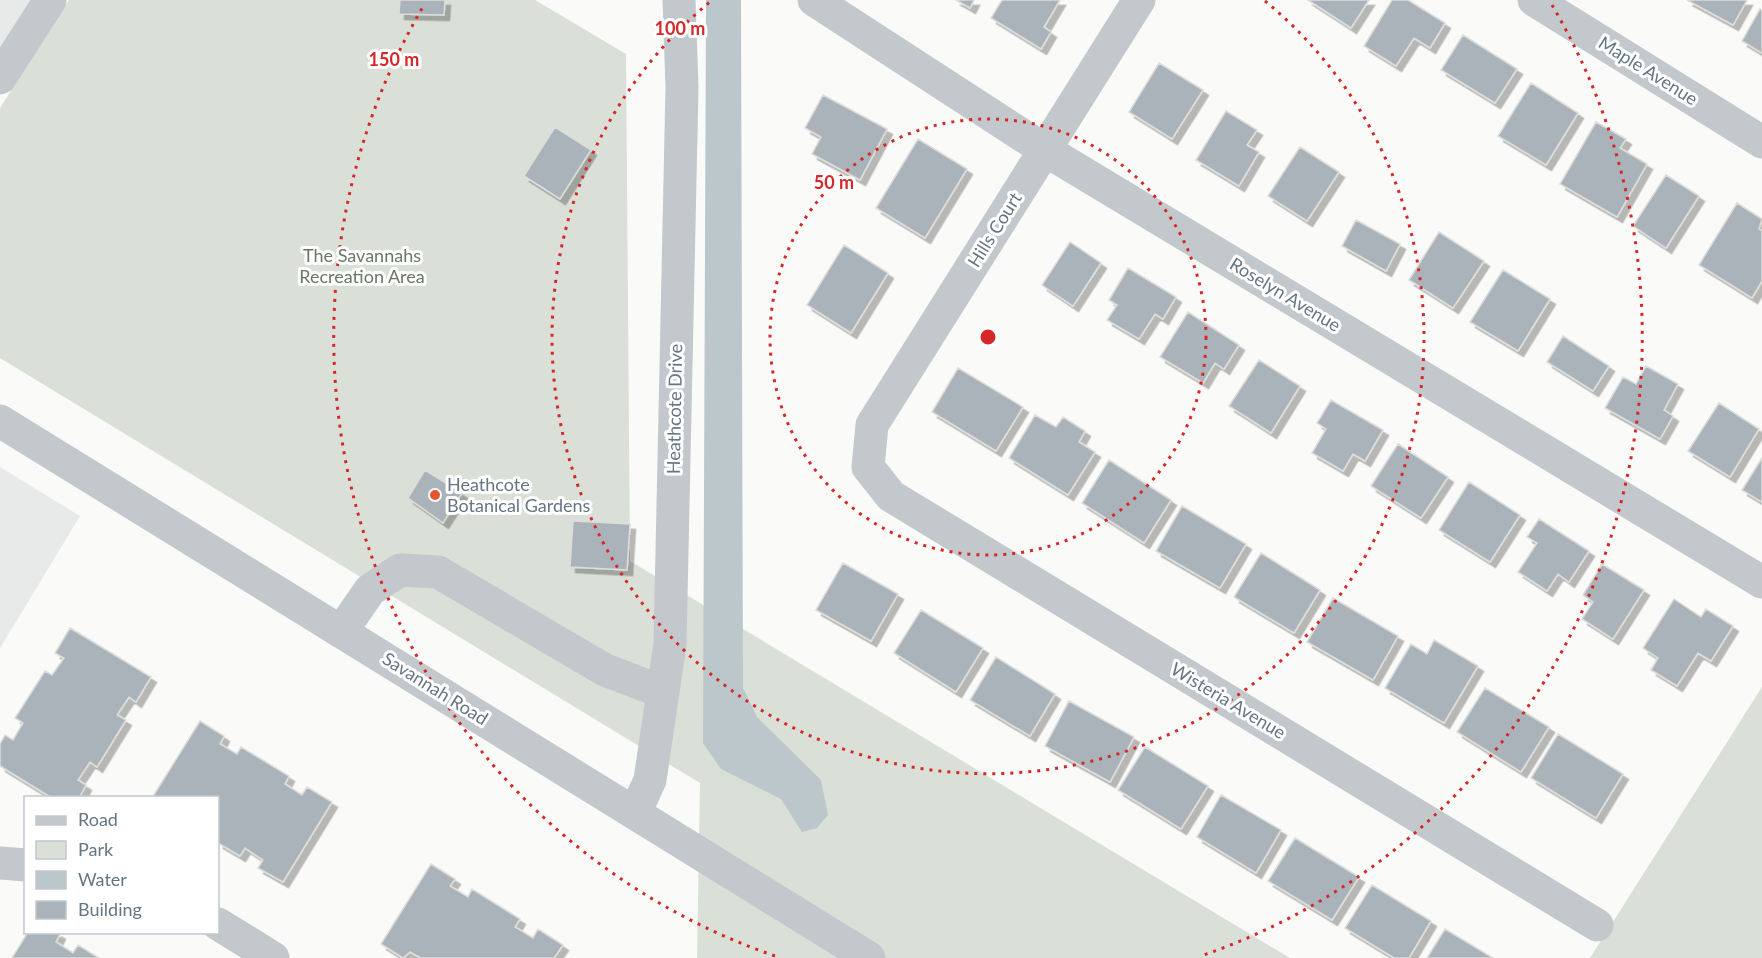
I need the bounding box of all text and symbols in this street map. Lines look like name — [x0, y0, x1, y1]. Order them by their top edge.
text: 100 m — [655, 17, 705, 39]
street label: Maple Avenue — [1595, 31, 1702, 109]
text: 150 m — [369, 48, 419, 70]
text: 50 m — [814, 171, 854, 193]
street label: Hills Court — [963, 188, 1026, 271]
park label: The Savannahs Recreation Area — [299, 244, 425, 287]
street label: Roselyn Avenue — [1226, 252, 1345, 336]
centre of rings — [978, 327, 998, 347]
street label: Heathcote Drive — [662, 344, 686, 474]
place label: Heathcote Botanical Gardens — [447, 473, 591, 516]
marker: Heathcote Botanical Gardens — [428, 488, 442, 502]
street label: Savannah Road — [379, 647, 492, 729]
street label: Wisteria Avenue — [1167, 657, 1290, 743]
legend — [24, 796, 219, 934]
text: Road — [78, 808, 118, 830]
text: Park — [78, 838, 114, 860]
text: Water — [78, 868, 127, 890]
text: Building — [78, 898, 142, 920]

